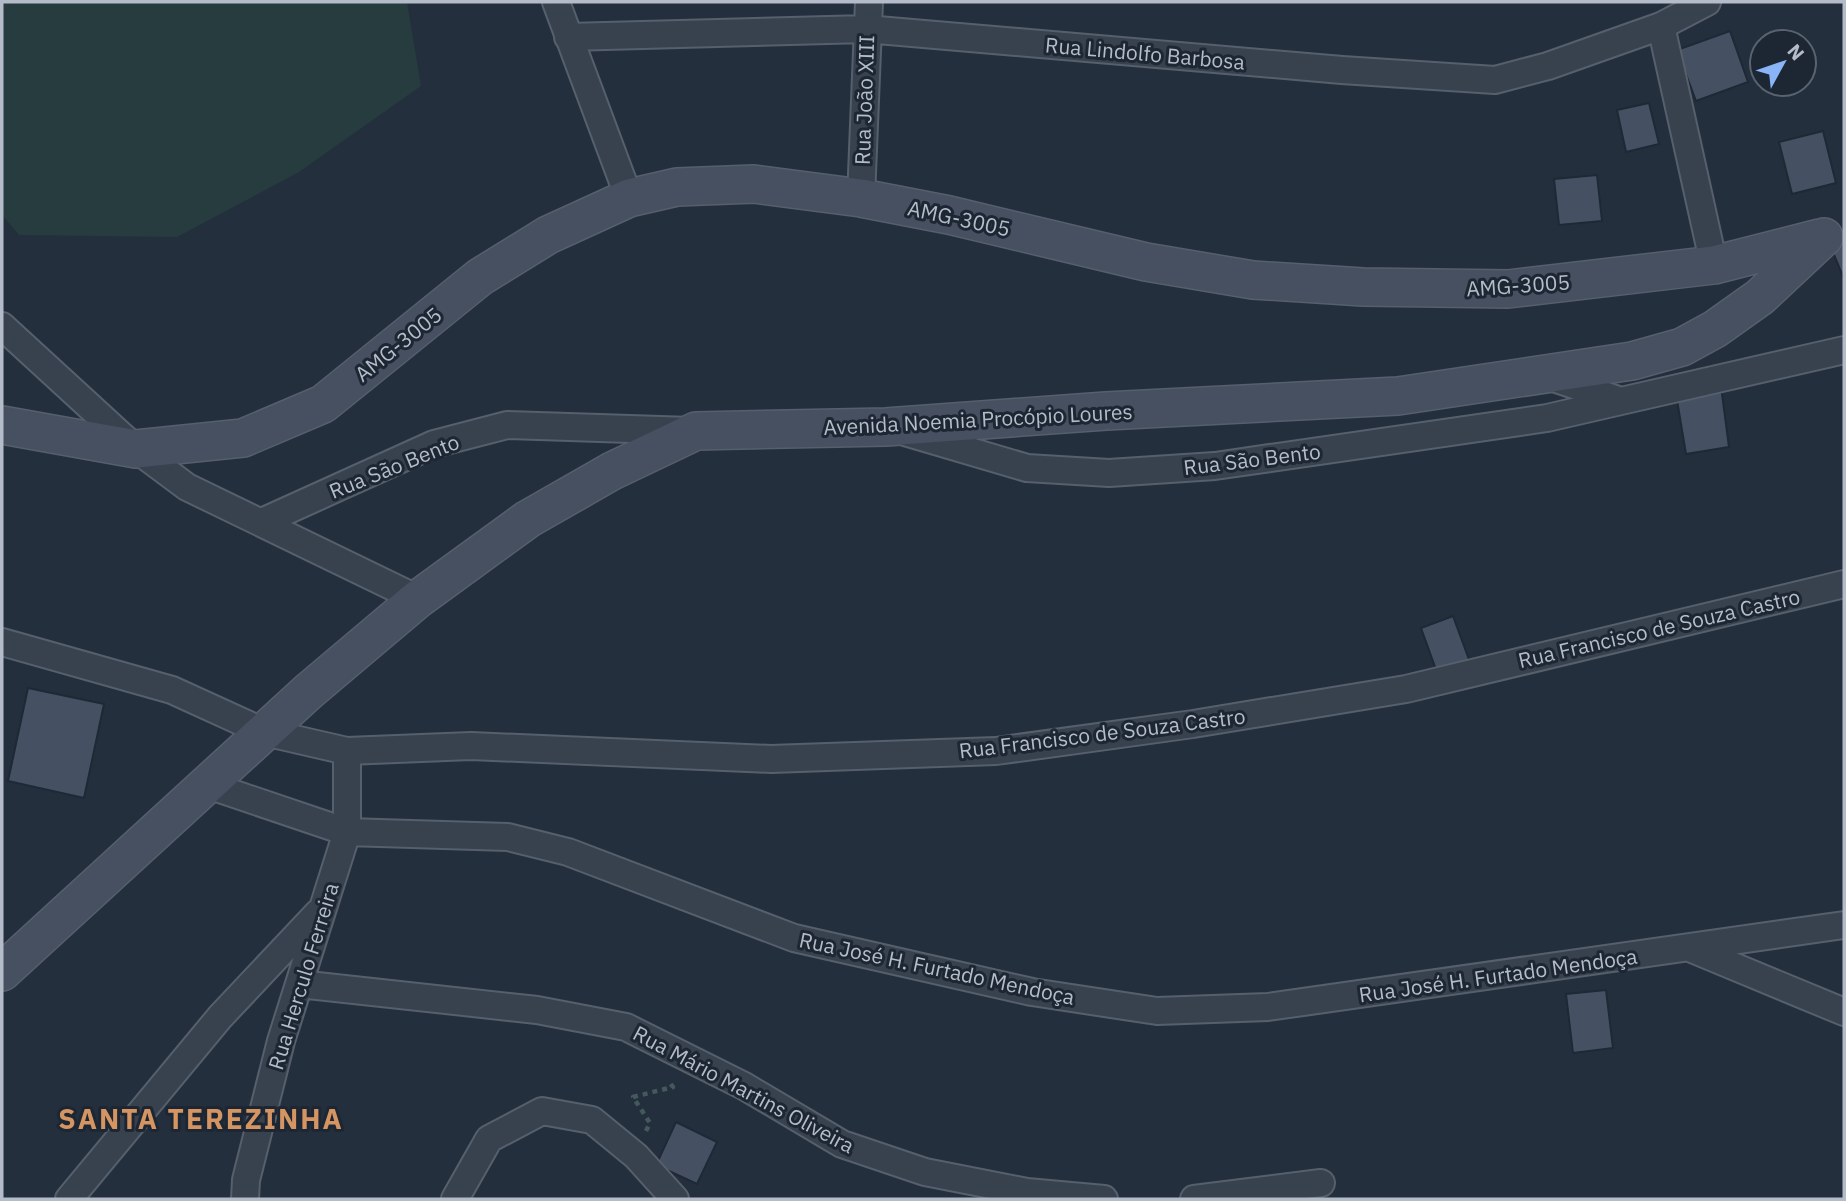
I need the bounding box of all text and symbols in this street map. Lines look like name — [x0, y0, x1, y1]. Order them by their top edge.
north arrow — [1748, 28, 1818, 98]
street label: Rua Lindolfo Barbosa — [1044, 30, 1246, 76]
street label: Rua João XIII — [848, 35, 880, 165]
text: N — [1782, 39, 1810, 65]
street label: AMG-3005 — [905, 193, 1013, 243]
street label: AMG-3005 — [1465, 267, 1571, 303]
street label: AMG-3005 — [349, 300, 447, 388]
street label: Avenida Noemia Procópio Loures — [823, 397, 1133, 441]
street label: Rua São Bento — [325, 427, 463, 505]
street label: Rua São Bento — [1182, 437, 1322, 481]
street label: Rua Francisco de Souza Castro — [1515, 582, 1803, 674]
street label: Rua Francisco de Souza Castro — [957, 702, 1247, 764]
street label: Rua Herculo Ferreira — [261, 879, 345, 1073]
street label: Rua José H. Furtado Mendoça — [797, 925, 1077, 1011]
street label: Rua José H. Furtado Mendoça — [1357, 942, 1639, 1008]
street label: Rua Mário Martins Oliveira — [628, 1019, 860, 1159]
district label: SANTA TEREZINHA — [58, 1100, 344, 1137]

